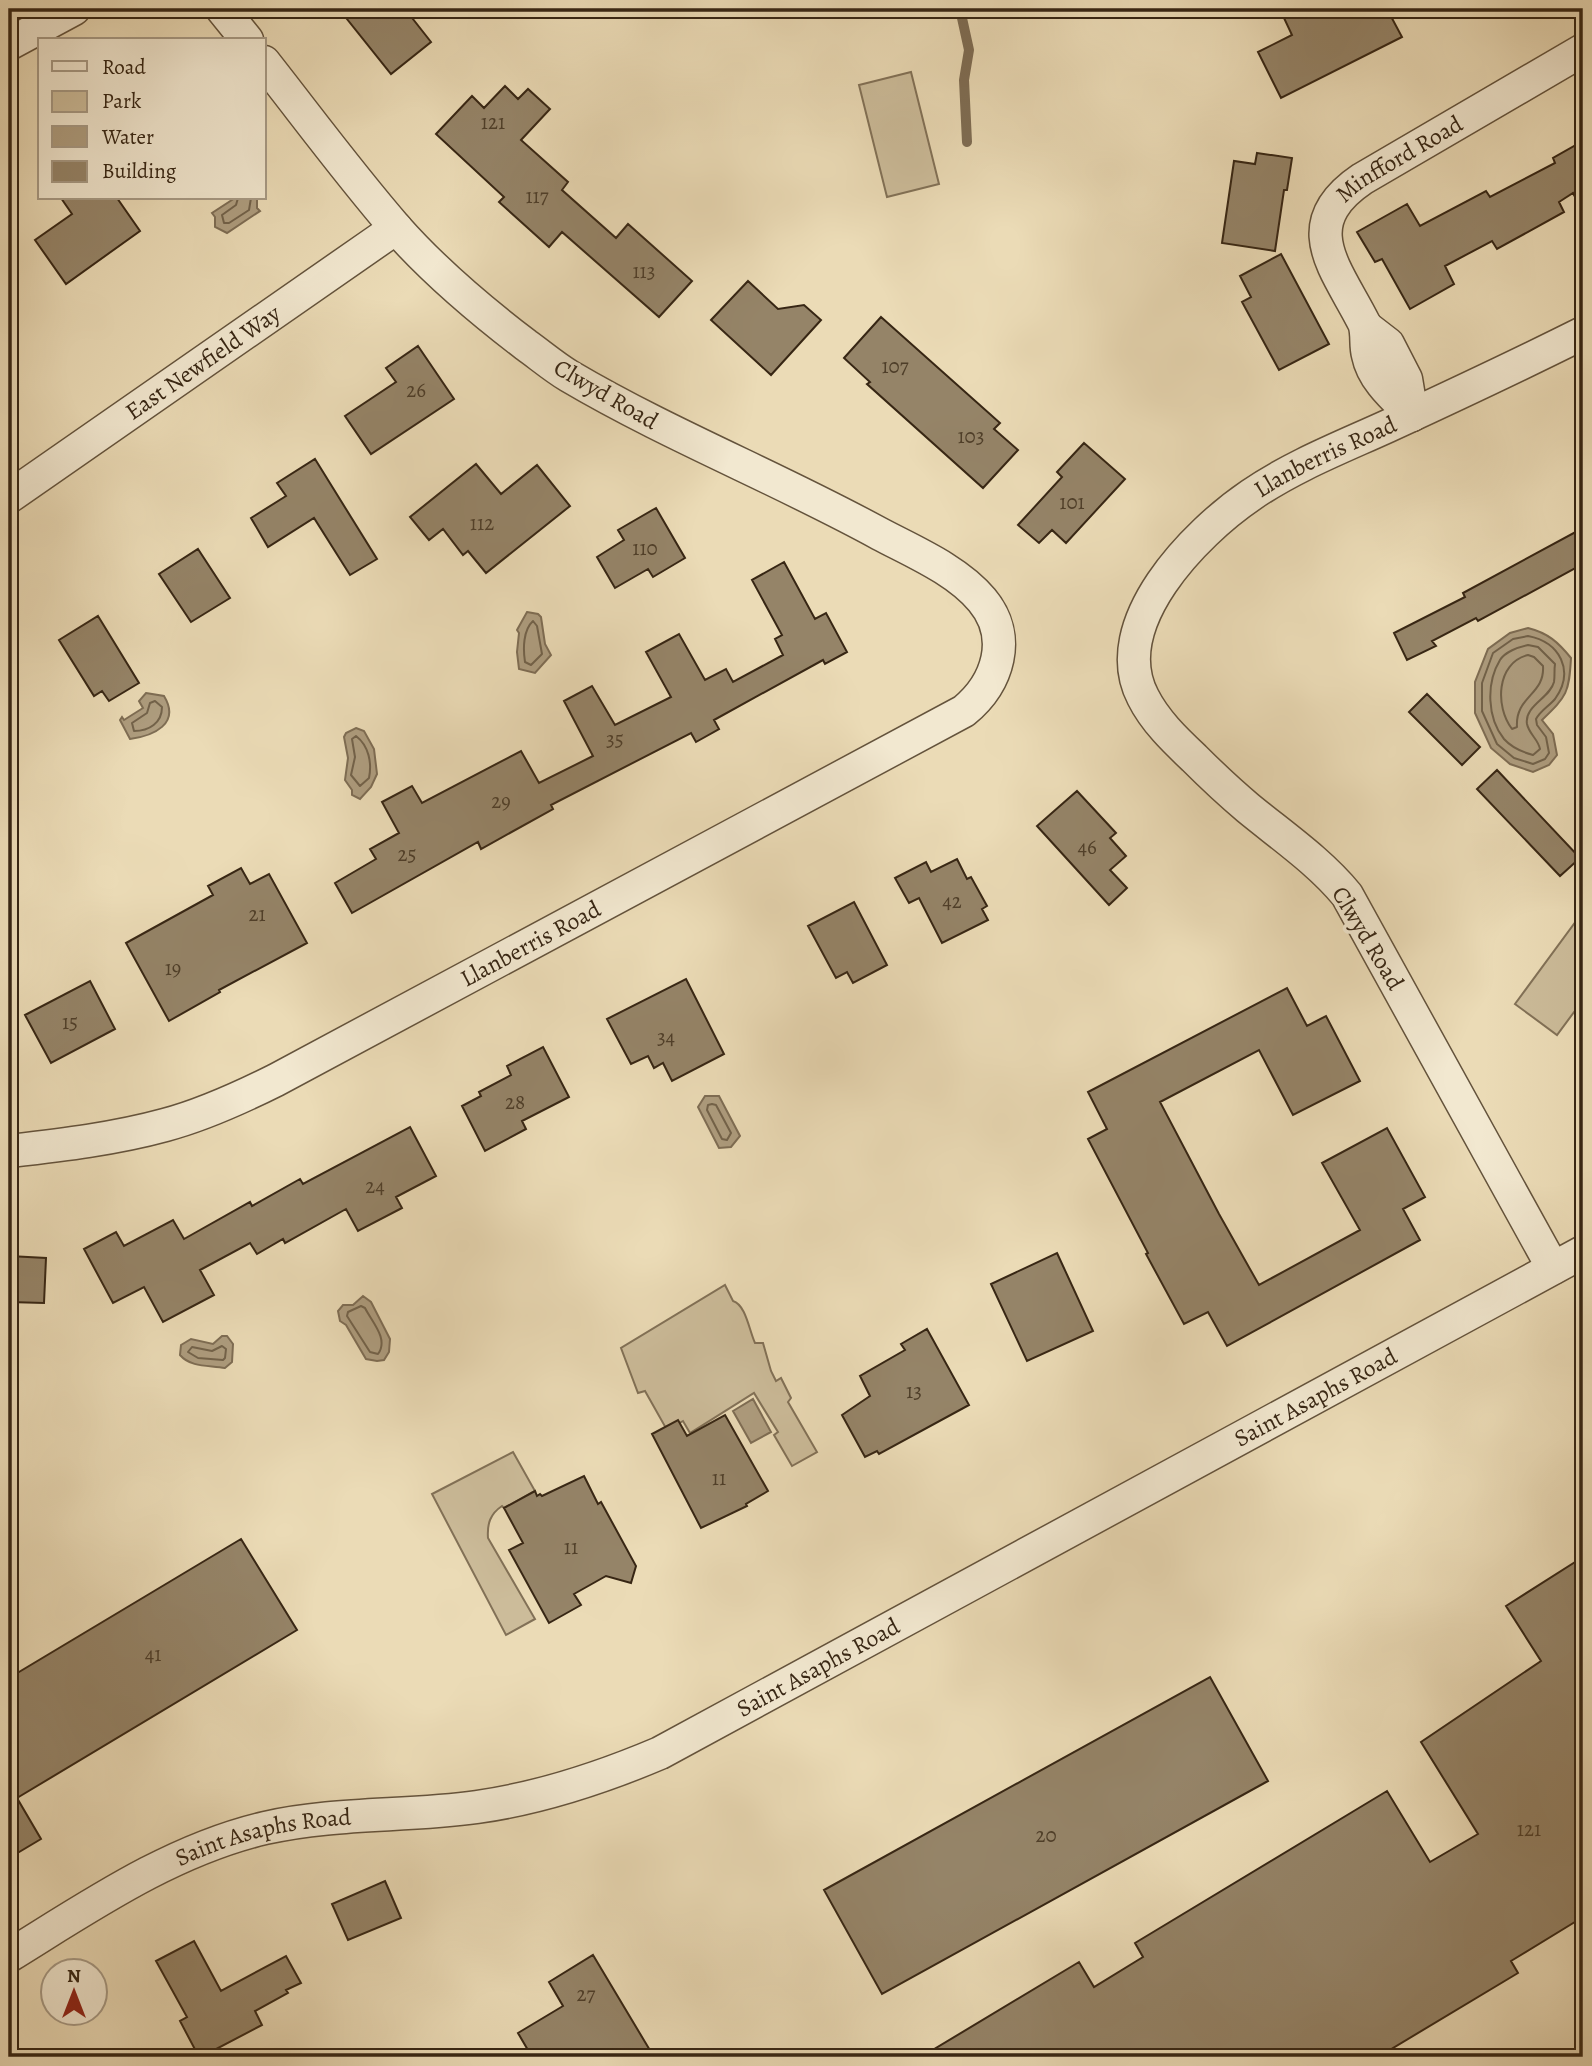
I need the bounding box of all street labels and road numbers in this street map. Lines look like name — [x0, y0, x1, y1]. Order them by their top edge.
street label: Minfford Road — [1328, 108, 1469, 210]
street label: East Newfield Way — [119, 297, 287, 427]
street label: Clwyd Road — [548, 351, 664, 437]
street label: Llanberris Road — [1248, 408, 1402, 505]
street label: Clwyd Road — [1324, 880, 1412, 996]
street label: Llanberris Road — [455, 893, 606, 994]
street label: Saint Asaphs Road — [1228, 1340, 1403, 1454]
street label: Saint Asaphs Road — [731, 1610, 905, 1724]
street label: Saint Asaphs Road — [170, 1800, 352, 1874]

